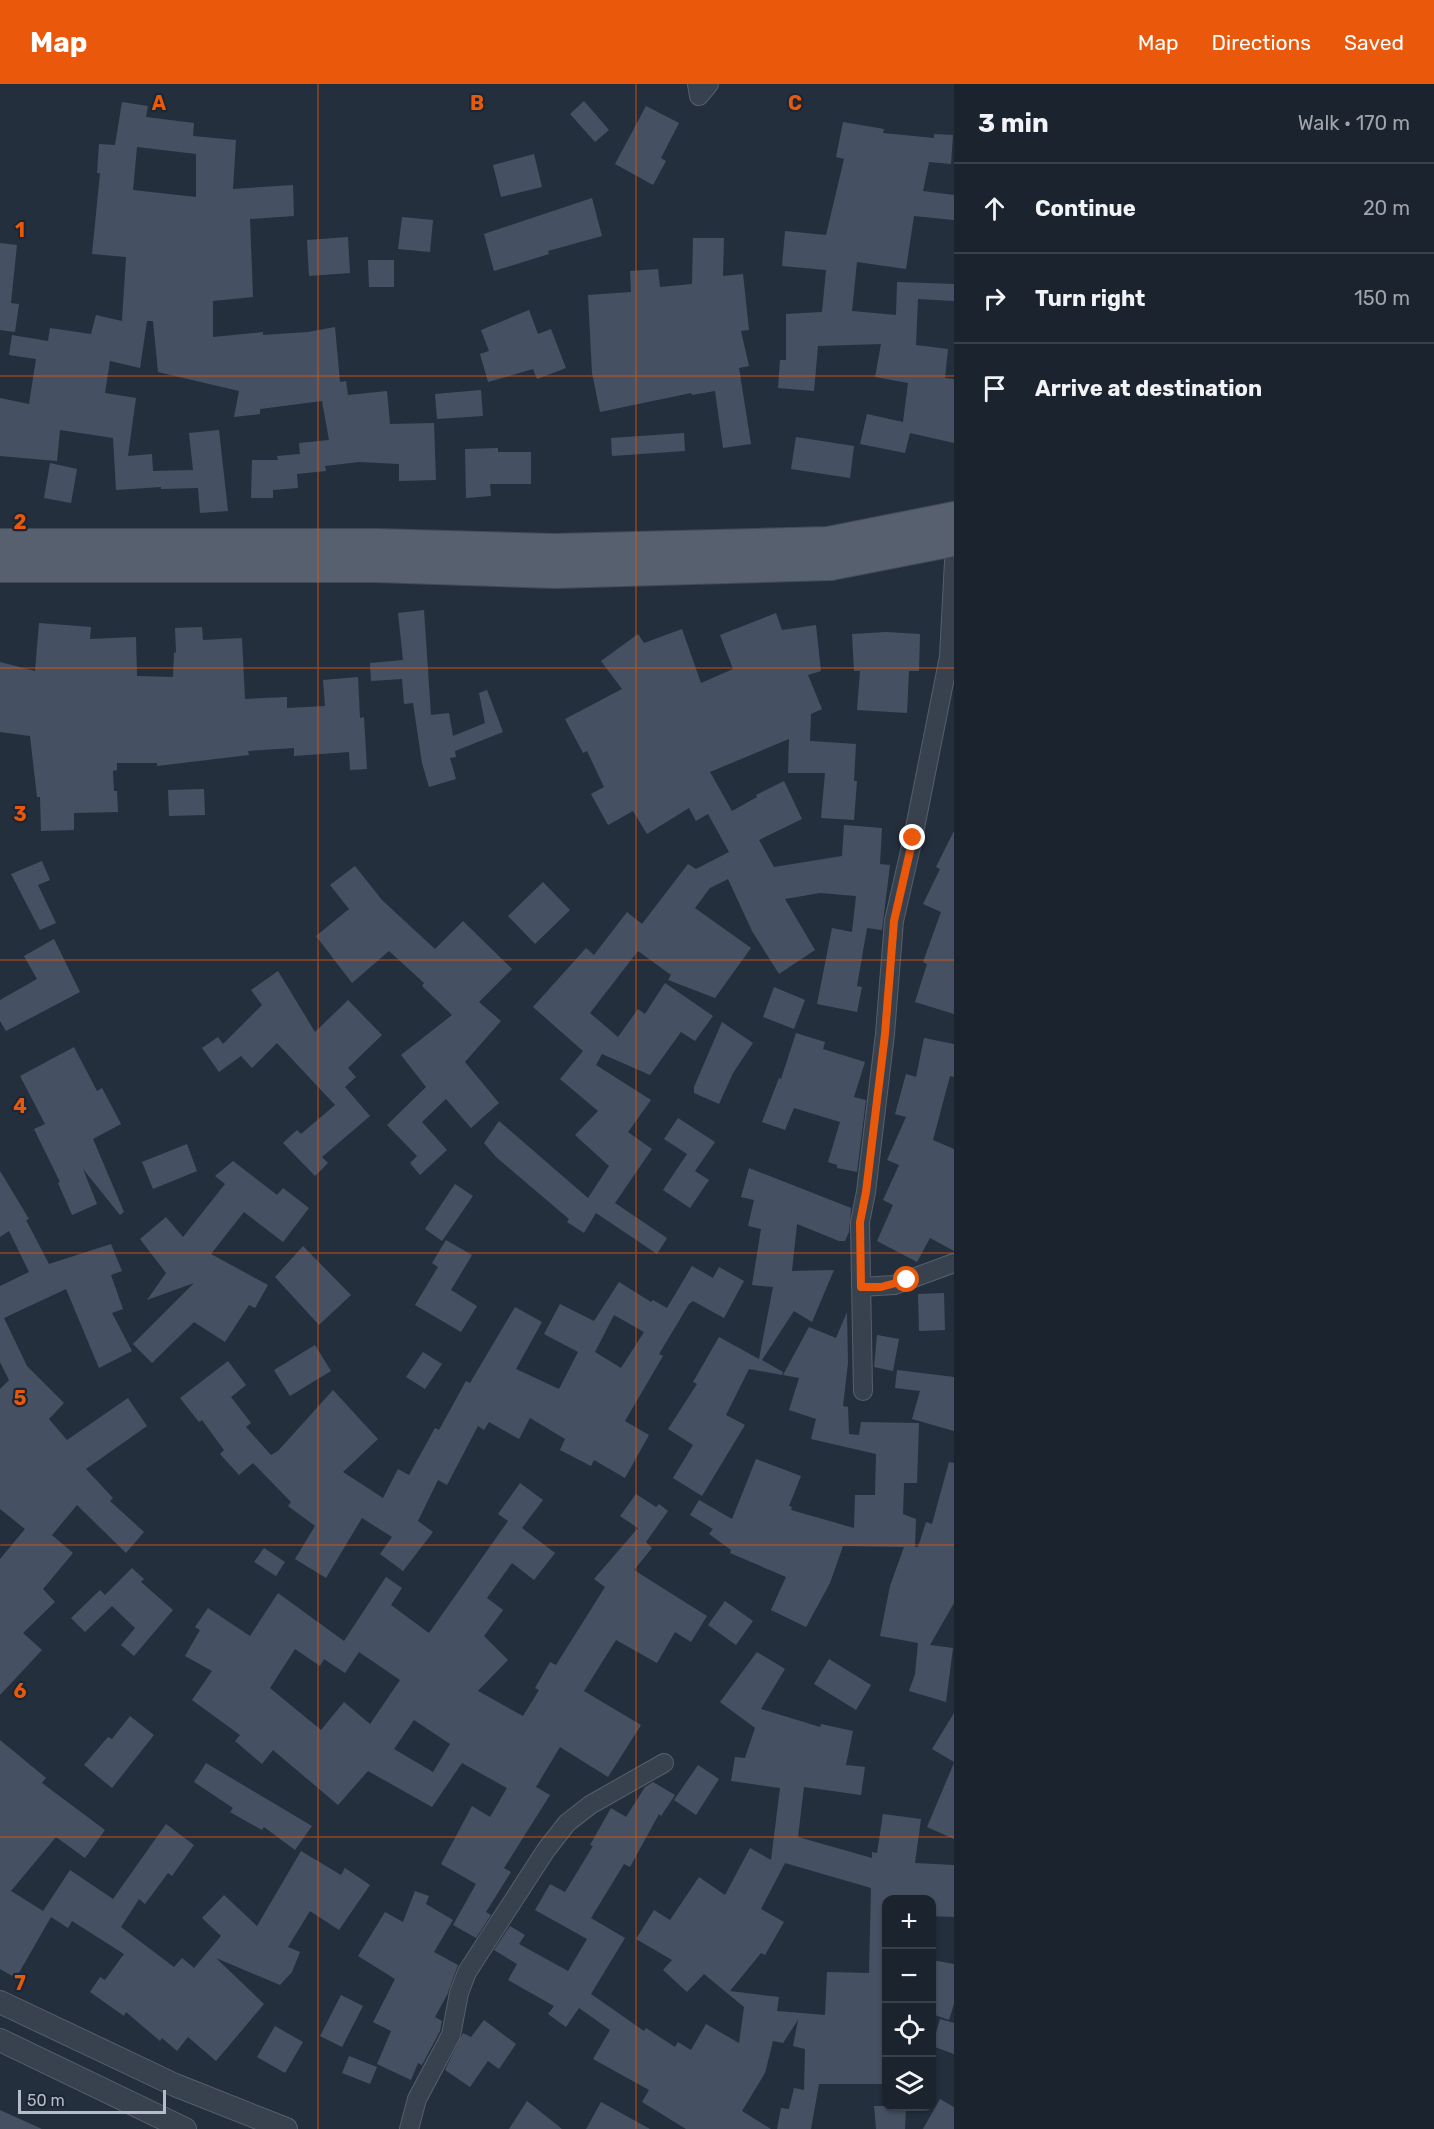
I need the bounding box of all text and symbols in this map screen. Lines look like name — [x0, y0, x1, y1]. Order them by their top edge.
text: Map — [30, 26, 87, 59]
text: Map — [1138, 30, 1179, 55]
text: Directions — [1212, 30, 1311, 55]
text: Saved — [1344, 30, 1404, 55]
text: A — [152, 91, 167, 115]
text: B — [470, 91, 484, 115]
text: C — [788, 91, 802, 115]
text: 3 min — [978, 108, 1049, 139]
text: Walk · 170 m — [1298, 111, 1410, 135]
icon: ahead — [978, 192, 1011, 225]
text: Continue — [1035, 195, 1136, 222]
text: 20 m — [1363, 196, 1410, 220]
text: 1 — [15, 218, 25, 242]
icon: right — [978, 282, 1011, 315]
text: Turn right — [1035, 285, 1145, 312]
text: 150 m — [1354, 286, 1410, 310]
icon: arrive — [978, 372, 1011, 405]
text: Arrive at destination — [1035, 375, 1262, 402]
text: 2 — [14, 510, 27, 534]
text: 3 — [13, 802, 27, 826]
route end — [899, 824, 925, 850]
text: 4 — [13, 1094, 27, 1118]
route start — [893, 1266, 919, 1292]
text: 5 — [14, 1386, 27, 1410]
text: 6 — [13, 1679, 27, 1703]
map controls — [882, 1895, 936, 2111]
button: + — [882, 1895, 936, 1949]
button: − — [882, 1949, 936, 2003]
text: 7 — [14, 1971, 26, 1995]
button: locate — [882, 2003, 936, 2057]
button: layers — [882, 2057, 936, 2111]
scale bar — [18, 2087, 166, 2114]
text: 50 m — [27, 2091, 65, 2110]

